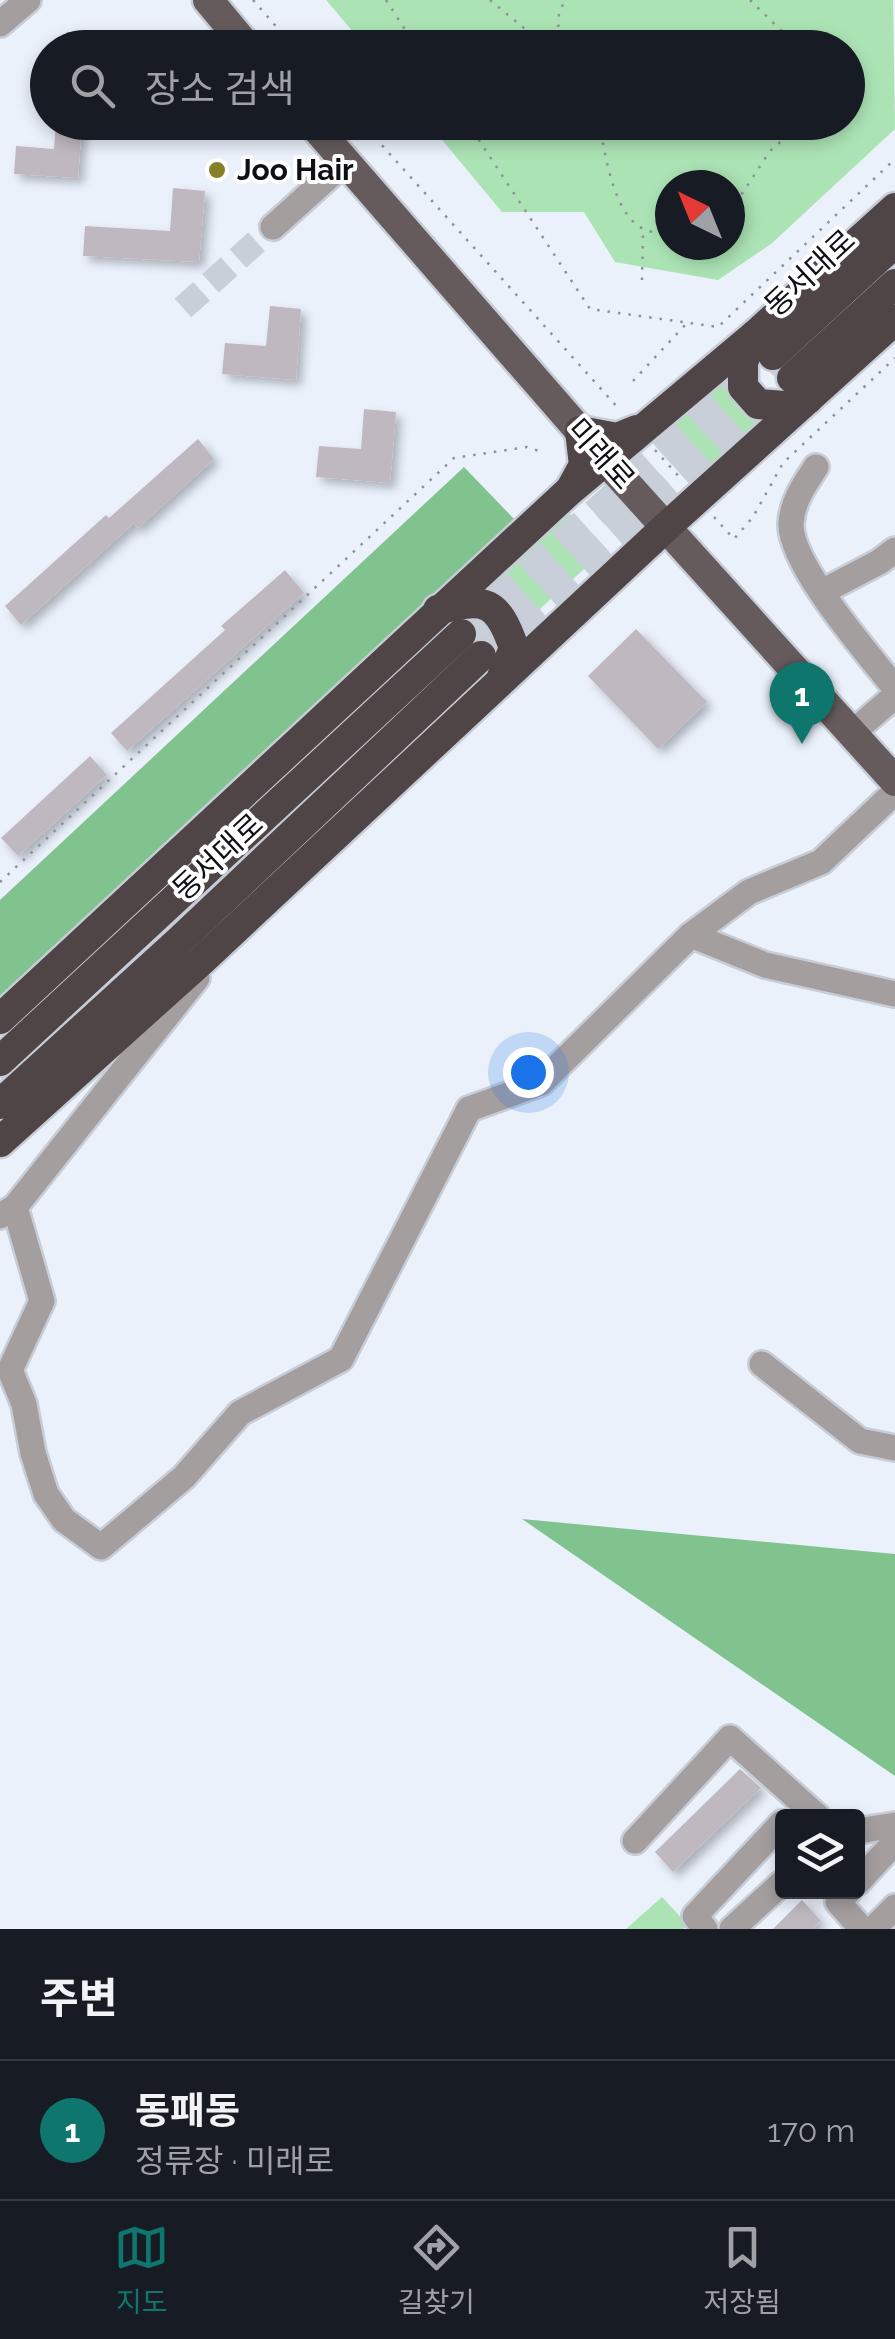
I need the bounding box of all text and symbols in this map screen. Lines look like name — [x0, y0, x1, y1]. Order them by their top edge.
search box — [30, 30, 865, 140]
icon: search — [65, 58, 120, 113]
text: 장소 검색 — [145, 66, 295, 111]
place label: Joo Hair — [237, 152, 354, 187]
marker: Joo Hair — [206, 159, 228, 181]
north arrow — [655, 170, 745, 260]
street label: 동서대로 — [757, 222, 862, 323]
street label: 미래로 — [561, 411, 642, 496]
pin: 1 — [770, 662, 834, 744]
street label: 동서대로 — [165, 806, 270, 907]
your location — [503, 1047, 554, 1098]
map controls — [775, 1809, 865, 1899]
button: layers — [775, 1809, 865, 1899]
text: 주변 — [40, 1974, 117, 2023]
text: 동패동 — [135, 2088, 240, 2133]
text: 1 — [65, 2112, 80, 2149]
text: 170 m — [767, 2112, 855, 2149]
text: 정류장 · 미래로 — [135, 2142, 334, 2179]
tab: 지도 — [114, 2220, 169, 2320]
tab: 길찾기 — [398, 2220, 475, 2320]
tab: 저장됨 — [703, 2220, 781, 2320]

